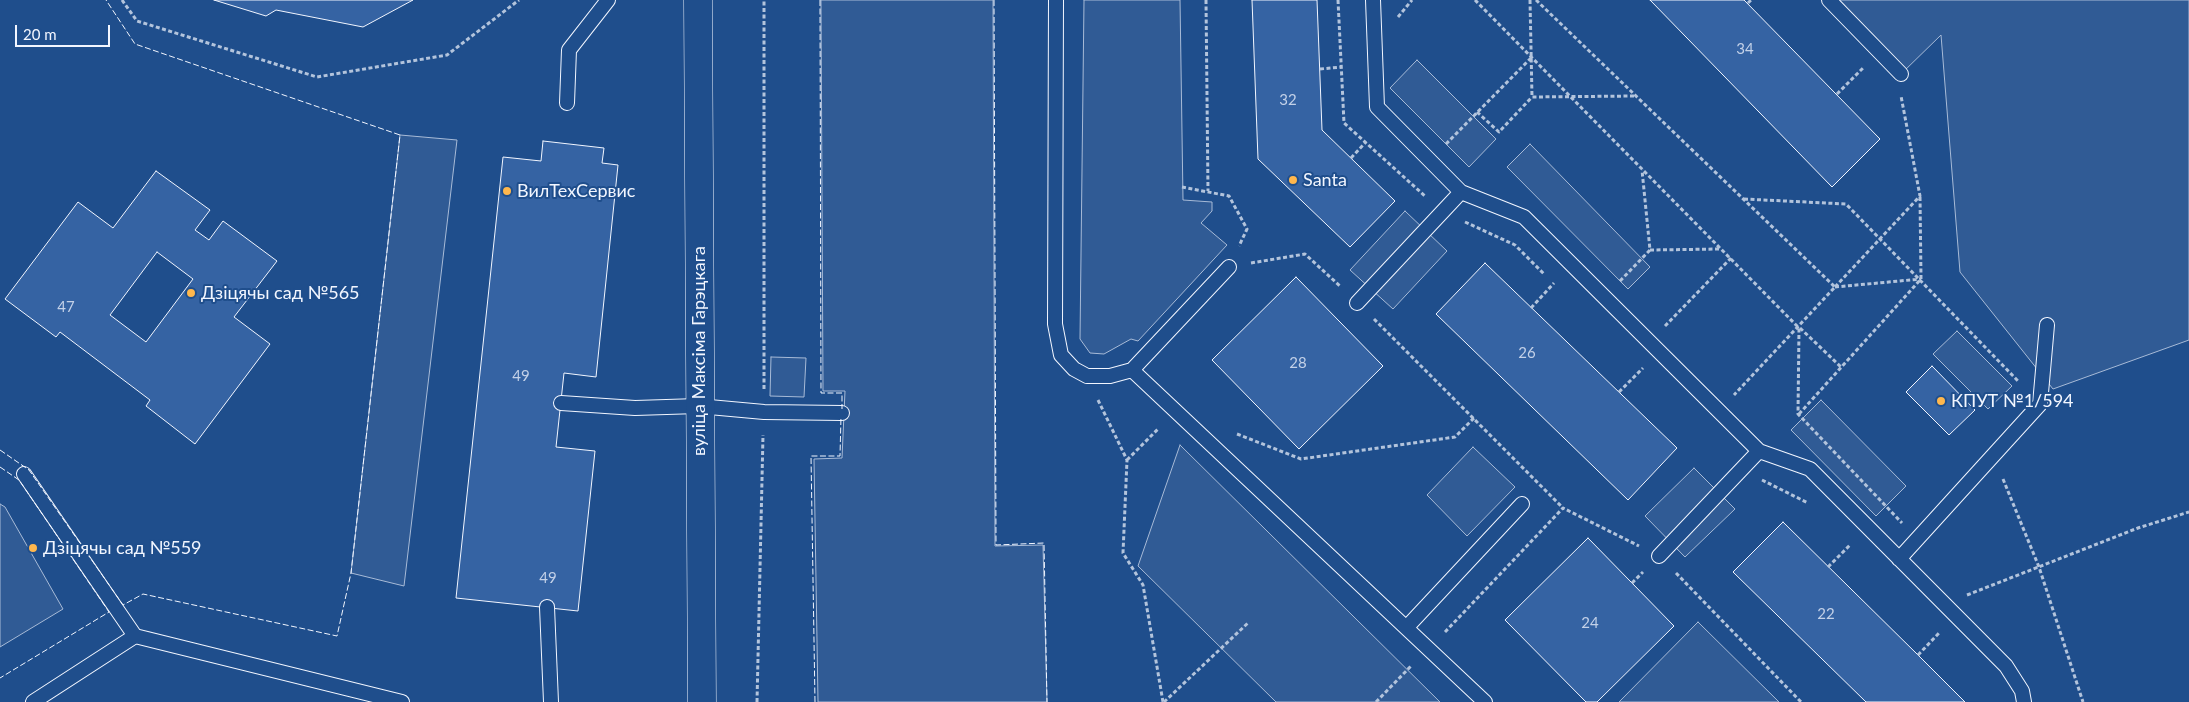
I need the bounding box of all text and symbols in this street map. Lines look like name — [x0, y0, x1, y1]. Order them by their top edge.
scale bar — [18, 15, 112, 47]
text: 20 m — [23, 25, 57, 43]
house number: 34 — [1736, 40, 1754, 58]
house number: 32 — [1279, 91, 1297, 109]
place label: Santa — [1303, 169, 1347, 191]
marker: Santa — [1287, 174, 1299, 186]
place label: ВилТехСервис — [517, 180, 635, 202]
marker: ВилТехСервис — [501, 185, 513, 197]
street label: вуліца Максіма Гарэцкага — [688, 246, 710, 456]
place label: Дзіцячы сад №565 — [201, 282, 360, 304]
marker: Дзіцячы сад №565 — [185, 287, 197, 299]
house number: 47 — [57, 298, 75, 316]
house number: 26 — [1518, 344, 1536, 362]
house number: 28 — [1289, 354, 1307, 372]
house number: 49 — [512, 367, 530, 385]
place label: КПУТ №1/594 — [1951, 390, 2074, 412]
marker: КПУТ №1/594 — [1935, 395, 1947, 407]
place label: Дзіцячы сад №559 — [43, 537, 202, 559]
marker: Дзіцячы сад №559 — [27, 542, 39, 554]
house number: 49 — [539, 569, 557, 587]
house number: 22 — [1817, 605, 1835, 623]
house number: 24 — [1581, 614, 1599, 632]

